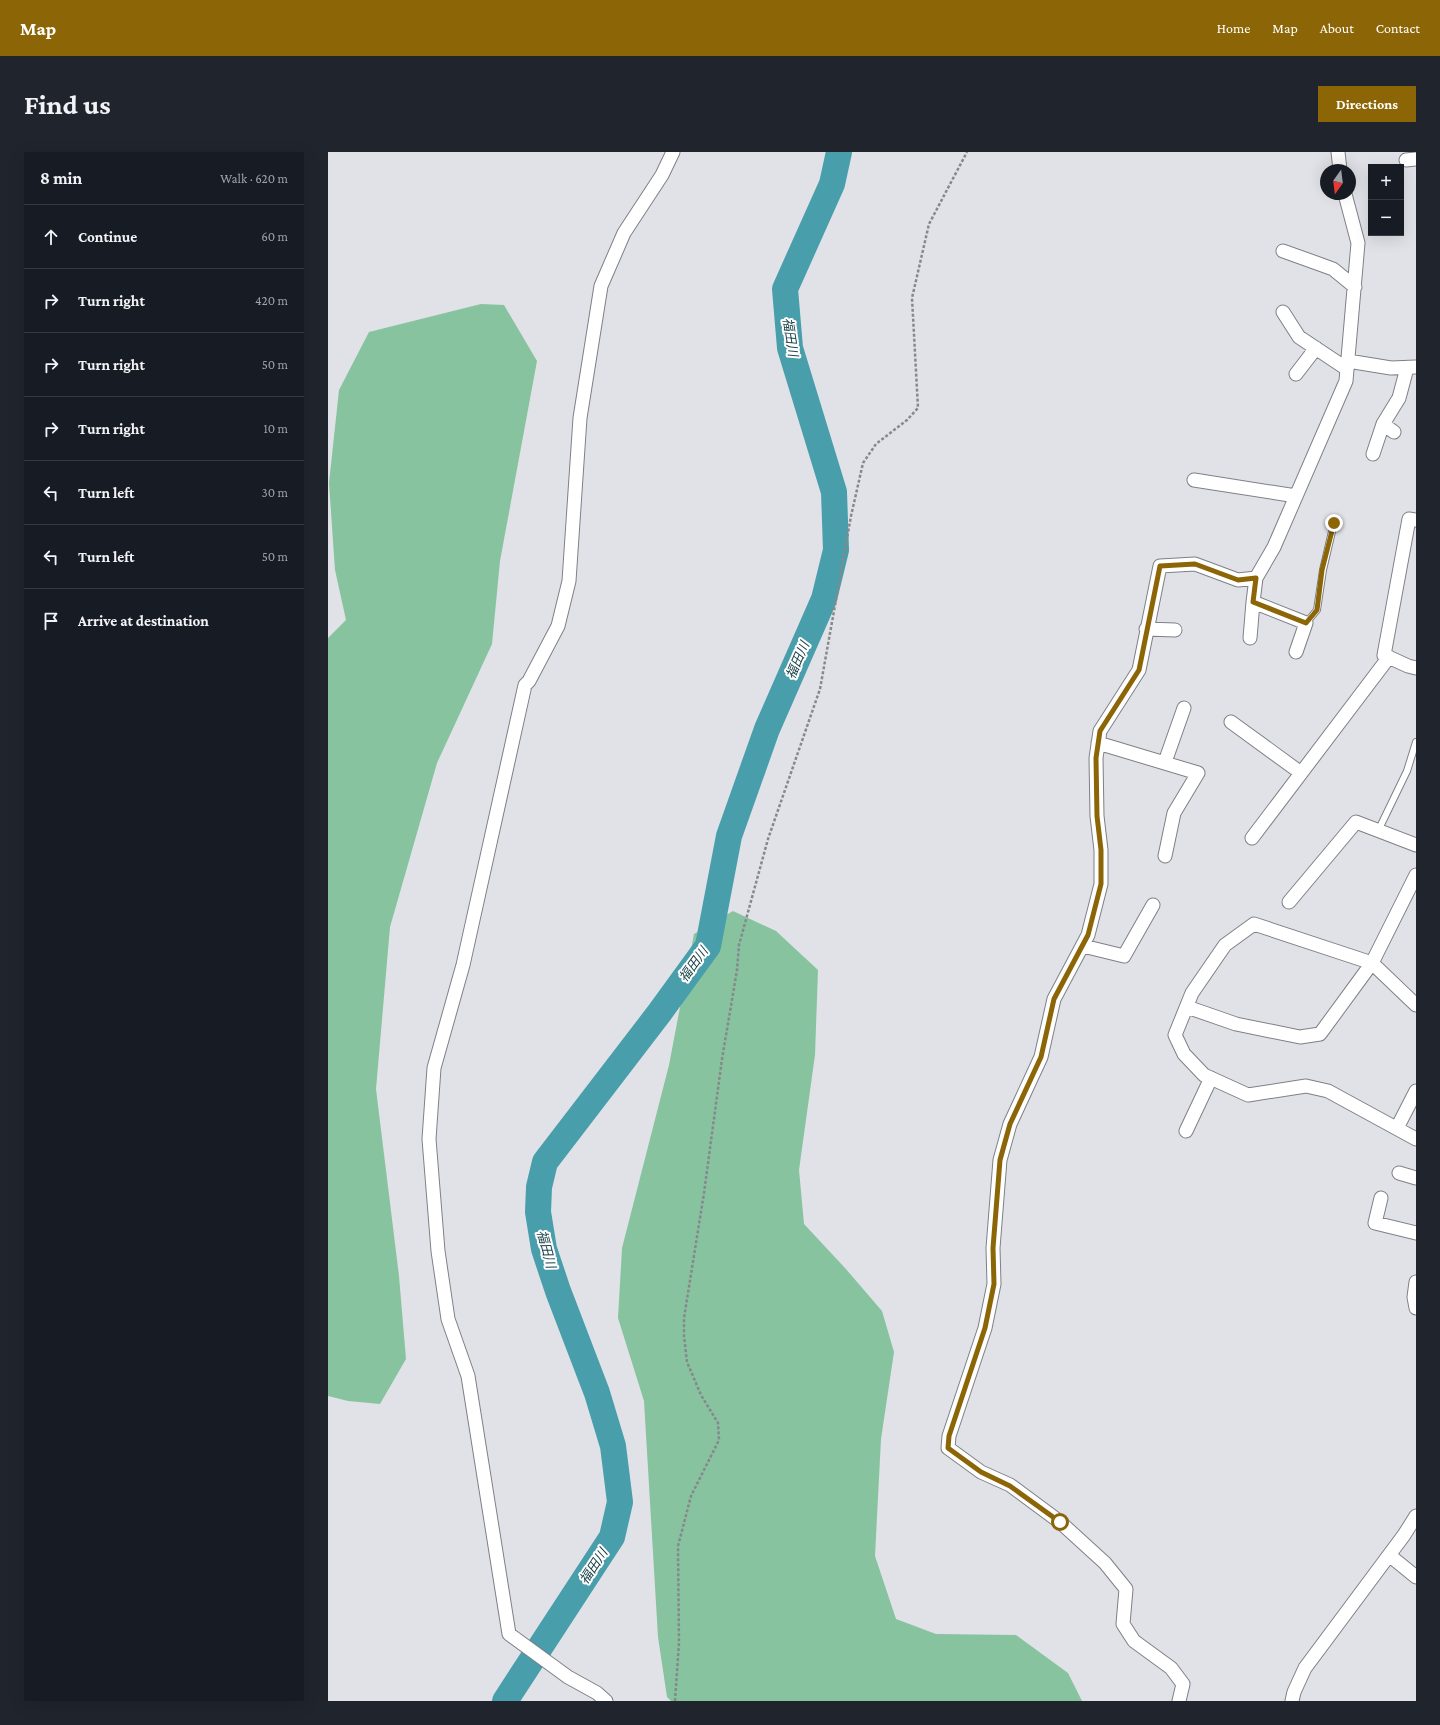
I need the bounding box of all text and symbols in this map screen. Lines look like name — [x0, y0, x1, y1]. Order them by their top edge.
text: Map — [20, 18, 56, 39]
text: Home — [1217, 20, 1250, 36]
text: Map — [1272, 20, 1298, 36]
text: About — [1320, 20, 1354, 36]
text: Contact — [1376, 20, 1420, 36]
button: Directions — [1318, 86, 1416, 122]
text: Find us — [24, 89, 111, 120]
north arrow — [1320, 164, 1356, 200]
map controls — [1368, 164, 1404, 236]
button: + — [1368, 164, 1404, 200]
text: 8 min — [40, 169, 82, 188]
text: Walk · 620 m — [220, 171, 288, 186]
button: − — [1368, 200, 1404, 236]
icon: ahead — [40, 226, 62, 248]
text: Continue — [78, 229, 137, 245]
text: 60 m — [261, 229, 288, 244]
icon: right — [40, 290, 62, 312]
text: Turn right — [78, 293, 145, 309]
text: 420 m — [255, 293, 288, 308]
water label: 福田川 — [780, 317, 801, 359]
icon: right — [40, 354, 62, 376]
text: Turn right — [78, 357, 145, 373]
text: 50 m — [262, 357, 288, 372]
icon: right — [40, 418, 62, 440]
text: Turn right — [78, 421, 145, 437]
text: 10 m — [263, 421, 288, 436]
icon: left — [40, 482, 62, 504]
text: Turn left — [78, 485, 134, 501]
text: 30 m — [262, 485, 288, 500]
route end — [1325, 514, 1343, 532]
icon: left — [40, 546, 62, 568]
text: Turn left — [78, 549, 134, 565]
text: 50 m — [262, 549, 288, 564]
icon: arrive — [40, 610, 62, 632]
text: Arrive at destination — [78, 613, 209, 629]
water label: 福田川 — [783, 637, 813, 681]
water label: 福田川 — [676, 942, 712, 984]
water label: 福田川 — [534, 1228, 559, 1272]
route start — [1051, 1513, 1069, 1531]
water label: 福田川 — [577, 1544, 611, 1587]

